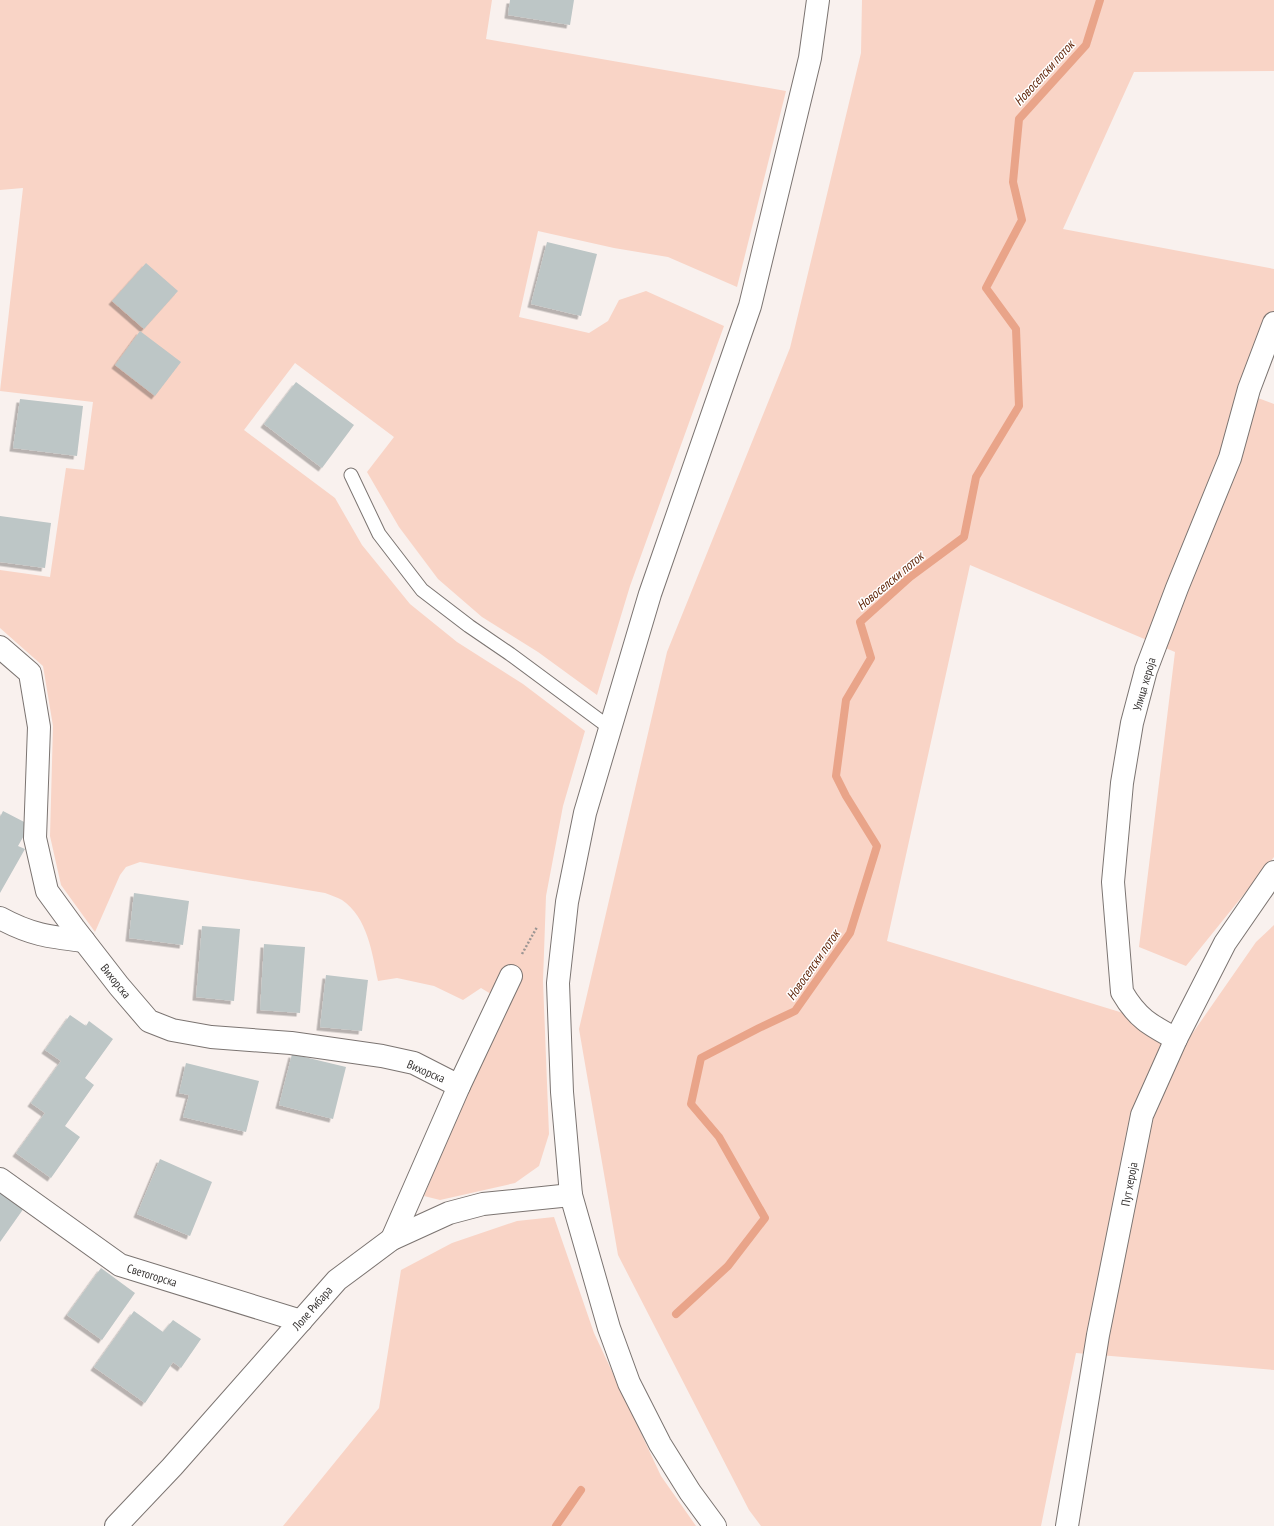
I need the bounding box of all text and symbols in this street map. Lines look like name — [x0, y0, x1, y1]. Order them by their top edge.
water label: Новоселски поток — [1010, 35, 1079, 109]
water label: Новоселски поток — [853, 547, 928, 614]
street label: Улица хероја — [1129, 655, 1159, 712]
water label: Новоселски поток — [782, 925, 845, 1004]
street label: Вихорска — [98, 961, 134, 1001]
street label: Вихорска — [405, 1056, 447, 1086]
street label: Пут хероја — [1117, 1161, 1141, 1207]
street label: Светогорска — [125, 1260, 179, 1290]
street label: Лоле Рибара — [288, 1283, 335, 1334]

